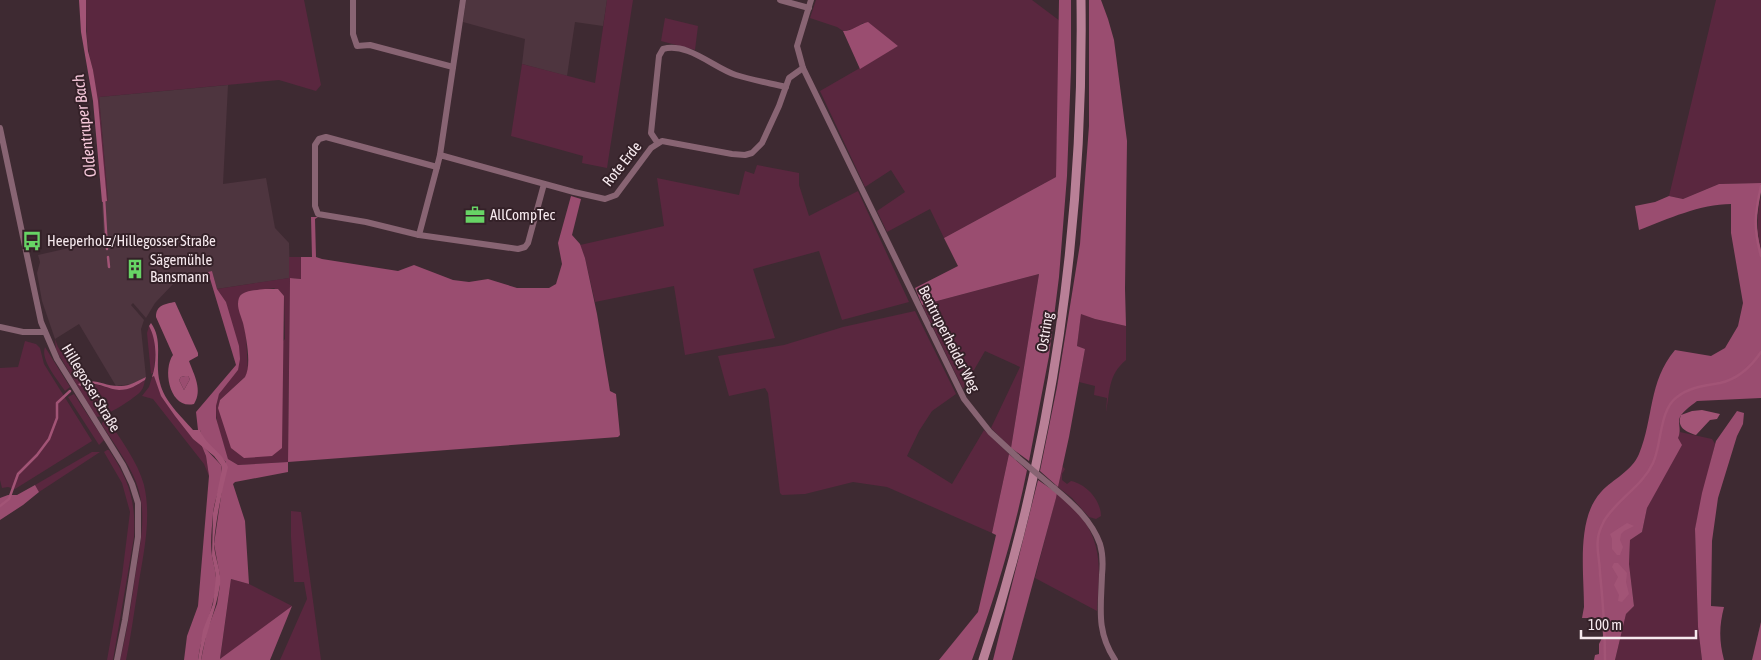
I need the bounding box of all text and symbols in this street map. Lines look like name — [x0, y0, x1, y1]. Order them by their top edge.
water label: Oldentruper Bach — [69, 73, 100, 178]
street label: Rote Erde — [599, 138, 645, 189]
office icon: AllCompTec — [464, 204, 486, 226]
place label: AllCompTec — [490, 206, 555, 223]
bus stop icon: Heeperholz/Hillegosser Straße — [21, 230, 43, 252]
place label: Heeperholz/Hillegosser Straße — [47, 232, 216, 249]
place label: Sägemühle Bansmann — [150, 251, 212, 285]
building icon: Sägemühle Bansmann — [124, 258, 146, 280]
street label: Bentruperheider Weg — [915, 283, 984, 395]
street label: Ostring — [1033, 310, 1056, 353]
street label: Hillegosser Straße — [59, 341, 124, 435]
scale bar — [1581, 608, 1696, 640]
text: 100 m — [1588, 616, 1622, 633]

